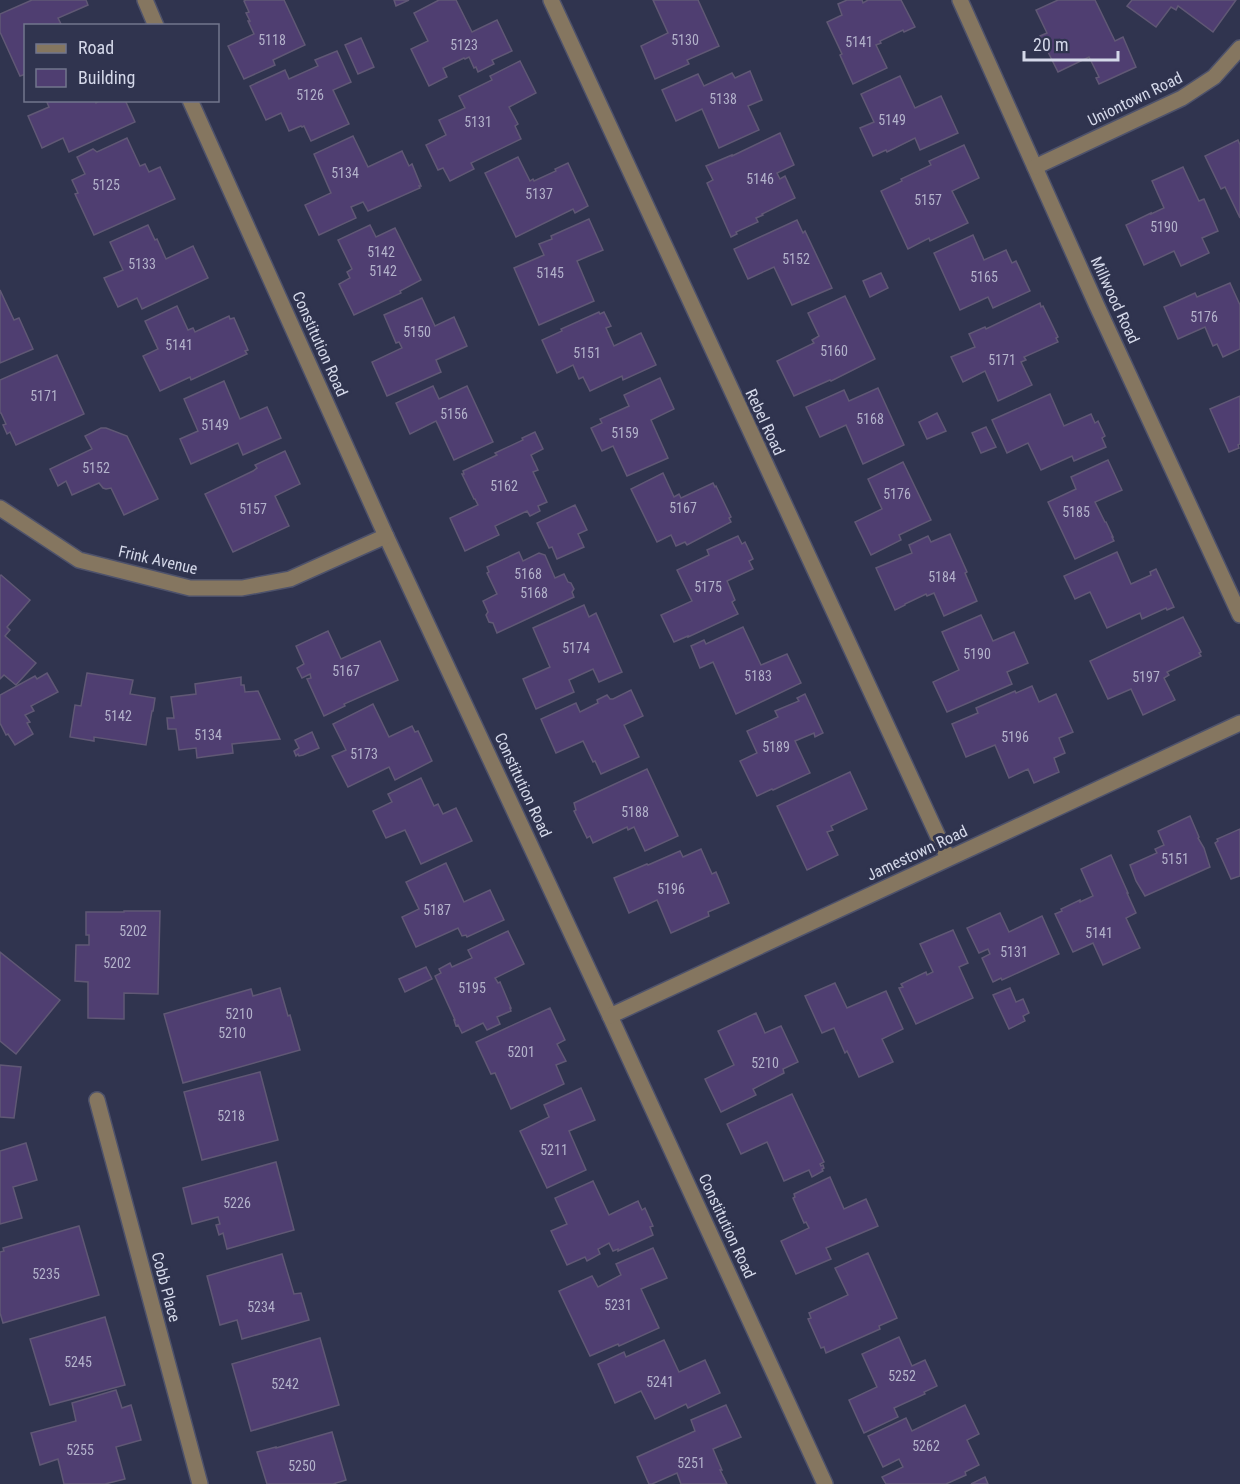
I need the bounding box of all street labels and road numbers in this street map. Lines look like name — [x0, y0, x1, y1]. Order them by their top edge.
street label: Uniontown Road — [1085, 68, 1185, 130]
street label: Millwood Road — [1087, 254, 1143, 346]
street label: Constitution Road — [288, 289, 352, 399]
street label: Rebel Road — [741, 386, 789, 458]
street label: Frink Avenue — [117, 542, 199, 578]
street label: Constitution Road — [491, 730, 555, 840]
street label: Jamestown Road — [864, 821, 970, 885]
street label: Constitution Road — [695, 1171, 759, 1281]
street label: Cobb Place — [148, 1250, 184, 1324]

